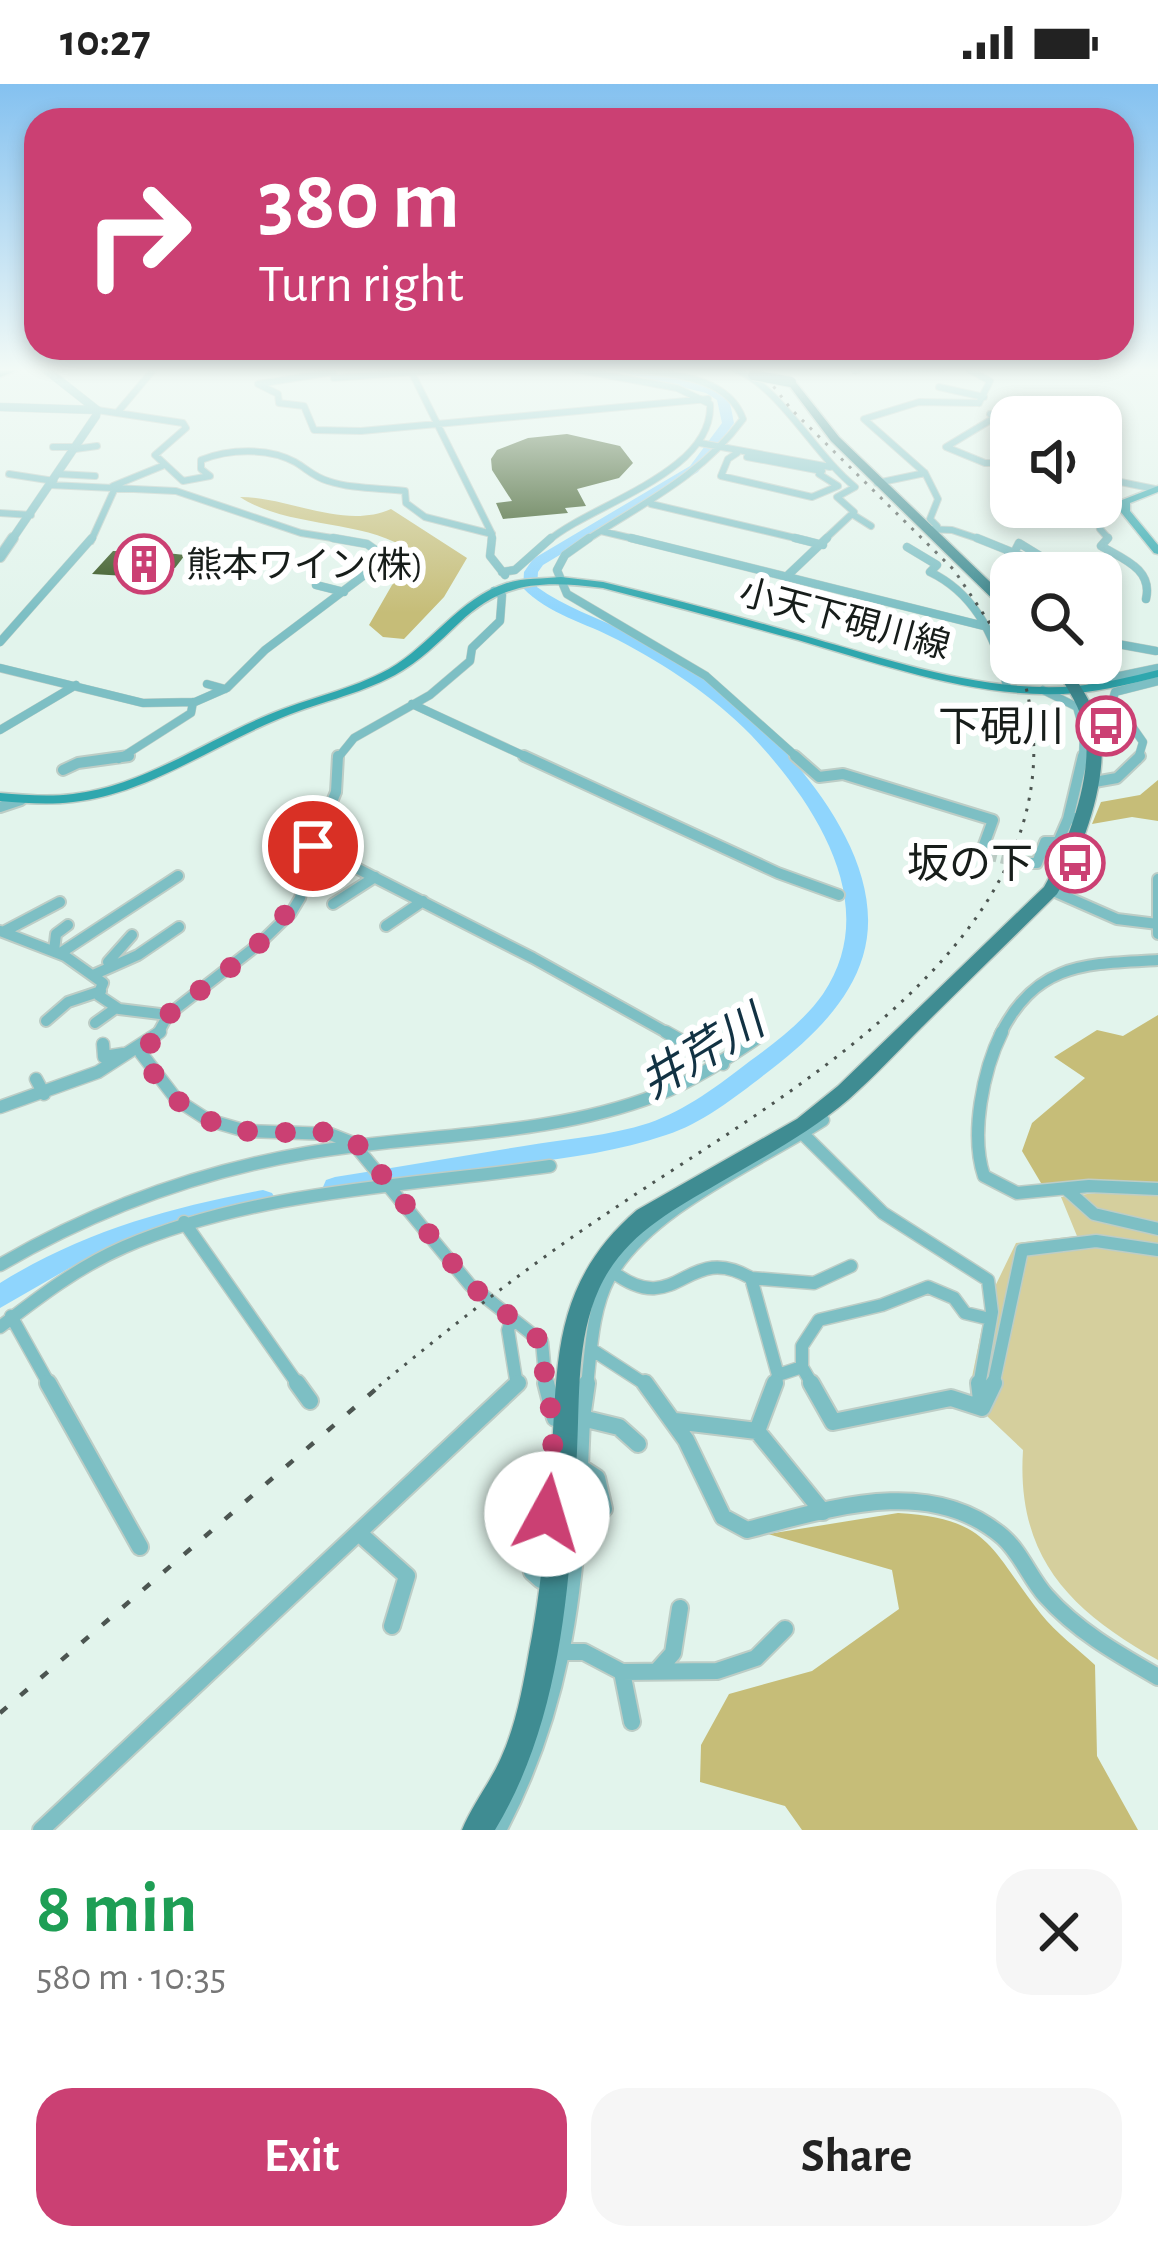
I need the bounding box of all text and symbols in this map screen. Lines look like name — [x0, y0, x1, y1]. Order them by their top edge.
text: 10:27 — [60, 19, 151, 64]
icon: right — [60, 156, 216, 312]
text: 380 m — [258, 160, 460, 244]
text: Turn right — [258, 258, 464, 312]
map controls — [990, 396, 1122, 684]
button: sound — [990, 396, 1122, 528]
building icon: 熊本ワイン(株) — [113, 533, 175, 595]
place label: 熊本ワイン(株) — [186, 546, 423, 584]
button: search — [990, 552, 1122, 684]
street label: 小天下硯川線 — [735, 573, 954, 665]
bus stop icon: 下硯川 — [1075, 695, 1137, 757]
place label: 下硯川 — [938, 707, 1064, 749]
pin — [262, 795, 364, 897]
icon: arrive — [280, 813, 346, 879]
bus stop icon: 坂の下 — [1044, 832, 1106, 894]
place label: 坂の下 — [907, 843, 1033, 886]
water label: 井芹川 — [632, 995, 775, 1107]
position arrow — [484, 1451, 610, 1577]
button: close — [996, 1869, 1122, 1995]
text: 8 min — [36, 1873, 197, 1945]
text: 580 m · 10:35 — [36, 1958, 226, 1997]
button: Exit — [36, 2088, 567, 2226]
button: Share — [591, 2088, 1122, 2226]

